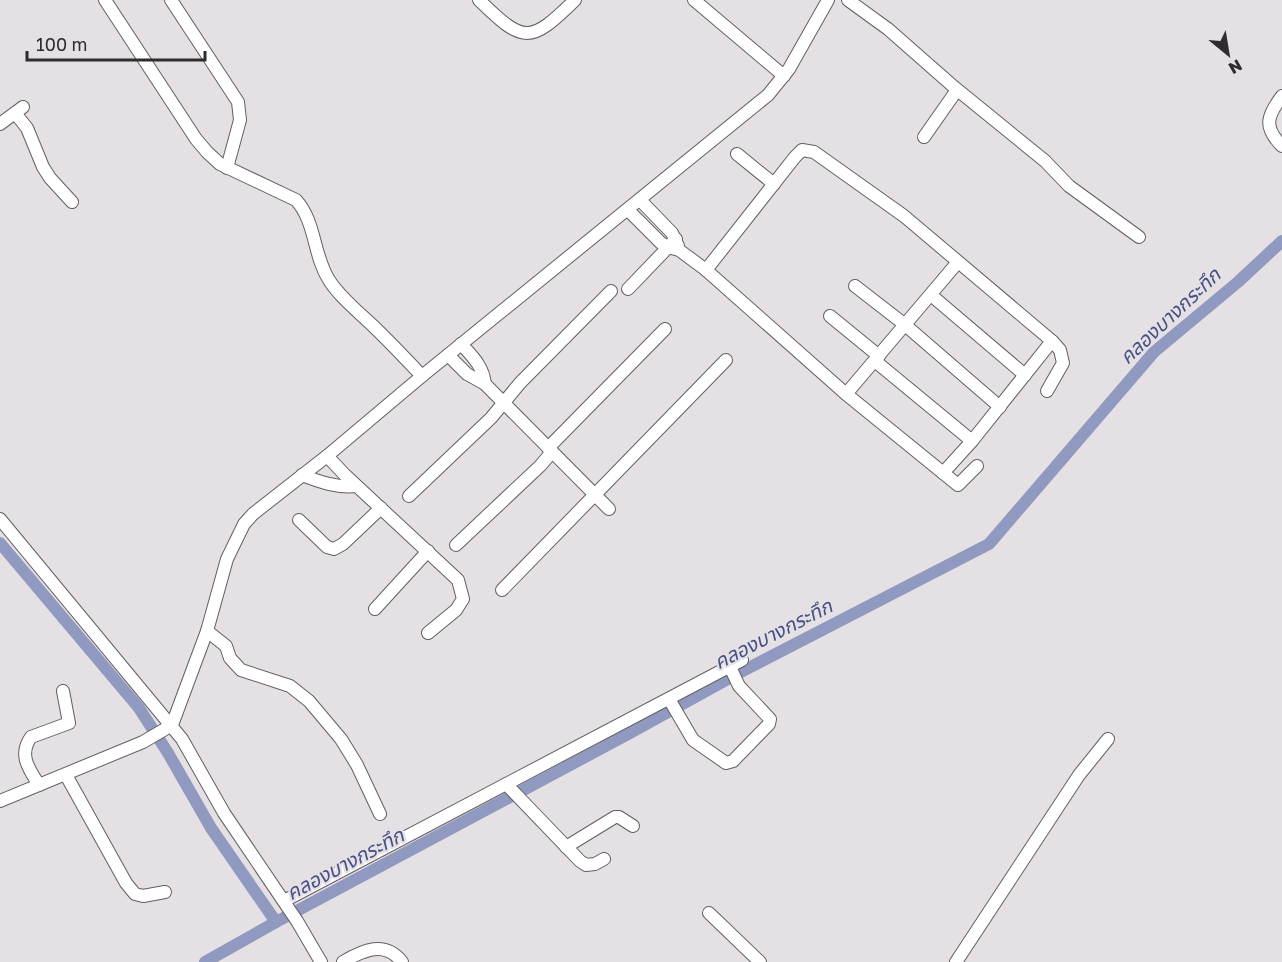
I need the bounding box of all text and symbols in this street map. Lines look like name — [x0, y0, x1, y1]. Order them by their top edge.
scale bar — [27, 24, 206, 62]
north arrow — [1198, 24, 1258, 84]
text: 100 m — [36, 33, 87, 55]
text: N — [1225, 55, 1246, 79]
water label: คลองบางกระทึก — [1114, 262, 1226, 368]
water label: คลองบางกระทึก — [709, 593, 837, 673]
water label: คลองบางกระทึก — [282, 822, 408, 904]

